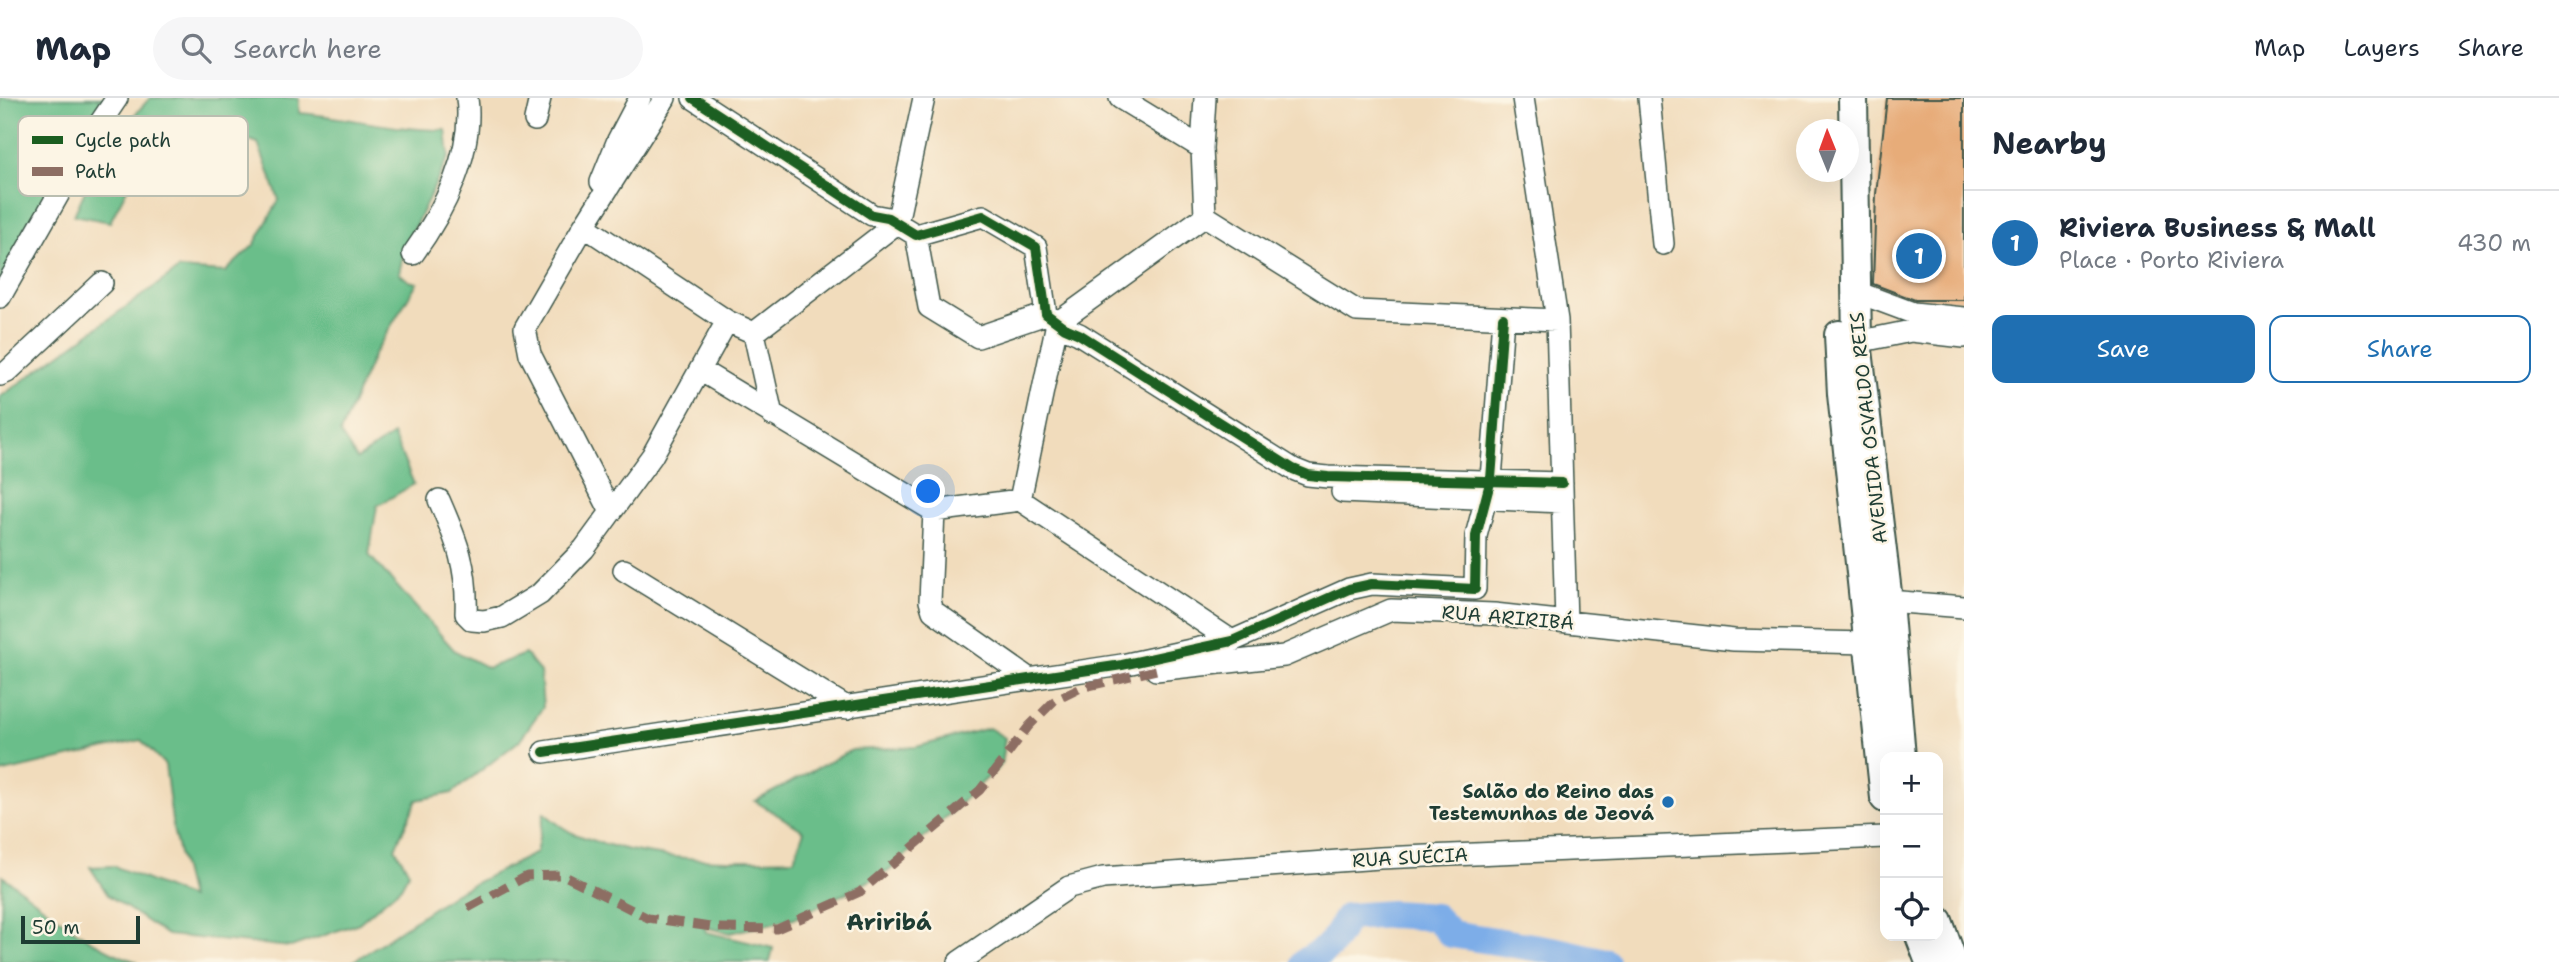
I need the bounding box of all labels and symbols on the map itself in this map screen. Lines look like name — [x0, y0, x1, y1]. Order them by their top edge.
legend — [18, 116, 248, 196]
north arrow — [1796, 119, 1859, 182]
text: Cycle path — [75, 128, 171, 153]
text: Path — [75, 159, 117, 184]
pin: 1 — [1896, 230, 1942, 282]
street label: AVENIDA OSVALDO REIS — [1844, 311, 1893, 545]
your location — [911, 474, 945, 508]
street label: RUA ARIRIBÁ — [1441, 598, 1575, 636]
place label: Salão do Reino das Testemunhas de Jeová — [1429, 779, 1654, 826]
marker: Salão do Reino das Testemunhas de Jeová — [1660, 794, 1676, 810]
street label: RUA SUÉCIA — [1351, 841, 1469, 873]
district label: Ariribá — [846, 907, 932, 937]
scale bar — [21, 913, 140, 945]

